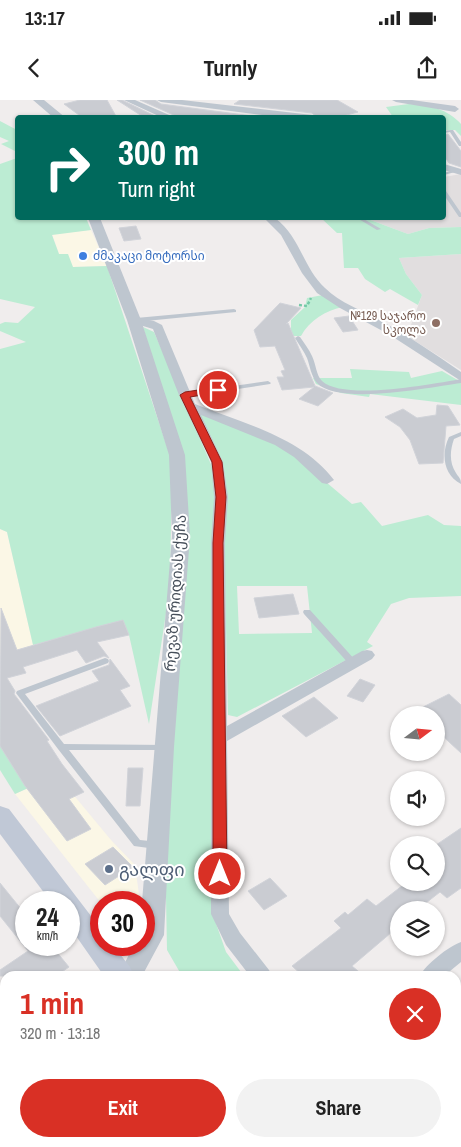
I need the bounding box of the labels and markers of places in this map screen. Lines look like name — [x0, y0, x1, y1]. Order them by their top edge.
place label: ძმაკაცი მოტორსი — [93, 248, 205, 264]
marker: ძმაკაცი მოტორსი — [77, 250, 89, 262]
place label: №129 საჯარო სკოლა — [350, 308, 426, 338]
marker: №129 საჯარო სკოლა — [430, 317, 442, 329]
pin — [197, 369, 239, 411]
place label: გალფი — [119, 857, 185, 882]
marker: გალფი — [103, 863, 115, 875]

